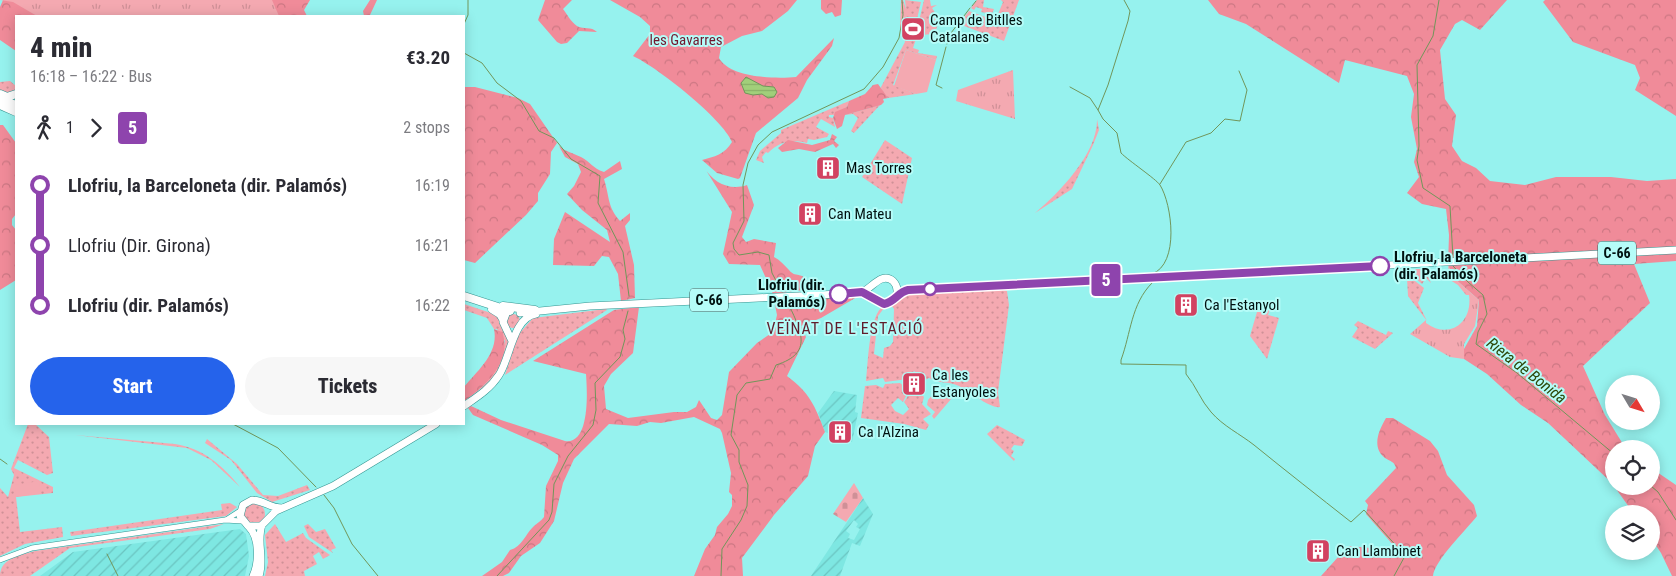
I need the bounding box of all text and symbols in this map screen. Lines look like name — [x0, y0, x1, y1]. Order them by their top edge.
place label: Camp de Bitlles Catalanes — [930, 11, 1023, 46]
sports icon: Camp de Bitlles Catalanes — [900, 16, 926, 42]
text: 4 min — [30, 31, 92, 64]
park label: les Gavarres — [649, 31, 723, 49]
text: €3.20 — [406, 46, 450, 69]
text: 16:18 – 16:22 · Bus — [30, 67, 152, 86]
icon: walk — [30, 114, 58, 142]
icon: forward — [82, 114, 110, 142]
text: 5 — [128, 117, 137, 138]
text: 1 — [66, 118, 74, 137]
text: 2 stops — [403, 118, 450, 137]
building icon: Mas Torres — [815, 155, 841, 181]
place label: Mas Torres — [846, 159, 912, 177]
text: Llofriu, la Barceloneta (dir. Palamós) — [68, 174, 347, 197]
text: 16:19 — [415, 176, 450, 195]
building icon: Can Mateu — [797, 201, 823, 227]
place label: Can Mateu — [828, 205, 892, 223]
text: Llofriu (Dir. Girona) — [68, 234, 211, 257]
text: 16:21 — [415, 236, 450, 255]
road number: C-66 — [1598, 242, 1636, 264]
place label: Llofriu, la Barceloneta (dir. Palamós) — [1394, 248, 1527, 283]
marker: Llofriu, la Barceloneta (dir. Palamós) — [1370, 256, 1390, 276]
line badge: 5 — [1090, 264, 1122, 296]
text: 5 — [1101, 269, 1111, 290]
place label: Llofriu (dir. Palamós) — [758, 276, 825, 311]
unlabelled marker — [923, 282, 937, 296]
marker: Llofriu (dir. Palamós) — [829, 284, 849, 304]
road number: C-66 — [690, 288, 728, 312]
building icon: Ca l'Estanyol — [1173, 292, 1199, 318]
text: Llofriu (dir. Palamós) — [68, 294, 229, 317]
text: 16:22 — [415, 296, 450, 315]
place label: Ca l'Estanyol — [1204, 296, 1280, 314]
district label: VEÏNAT DE L'ESTACIÓ — [767, 318, 923, 338]
water label: Riera de Bonida — [1483, 333, 1570, 407]
button: Start — [30, 357, 235, 415]
button: Tickets — [245, 357, 450, 415]
place label: Ca les Estanyoles — [932, 366, 996, 401]
building icon: Ca les Estanyoles — [901, 371, 927, 397]
north arrow — [1605, 375, 1660, 430]
map controls — [1605, 375, 1660, 560]
building icon: Ca l'Alzina — [827, 419, 853, 445]
place label: Ca l'Alzina — [858, 423, 919, 441]
button: locate — [1605, 440, 1660, 495]
button: layers — [1605, 505, 1660, 560]
building icon: Can Llambinet — [1305, 538, 1331, 564]
place label: Can Llambinet — [1336, 542, 1421, 560]

